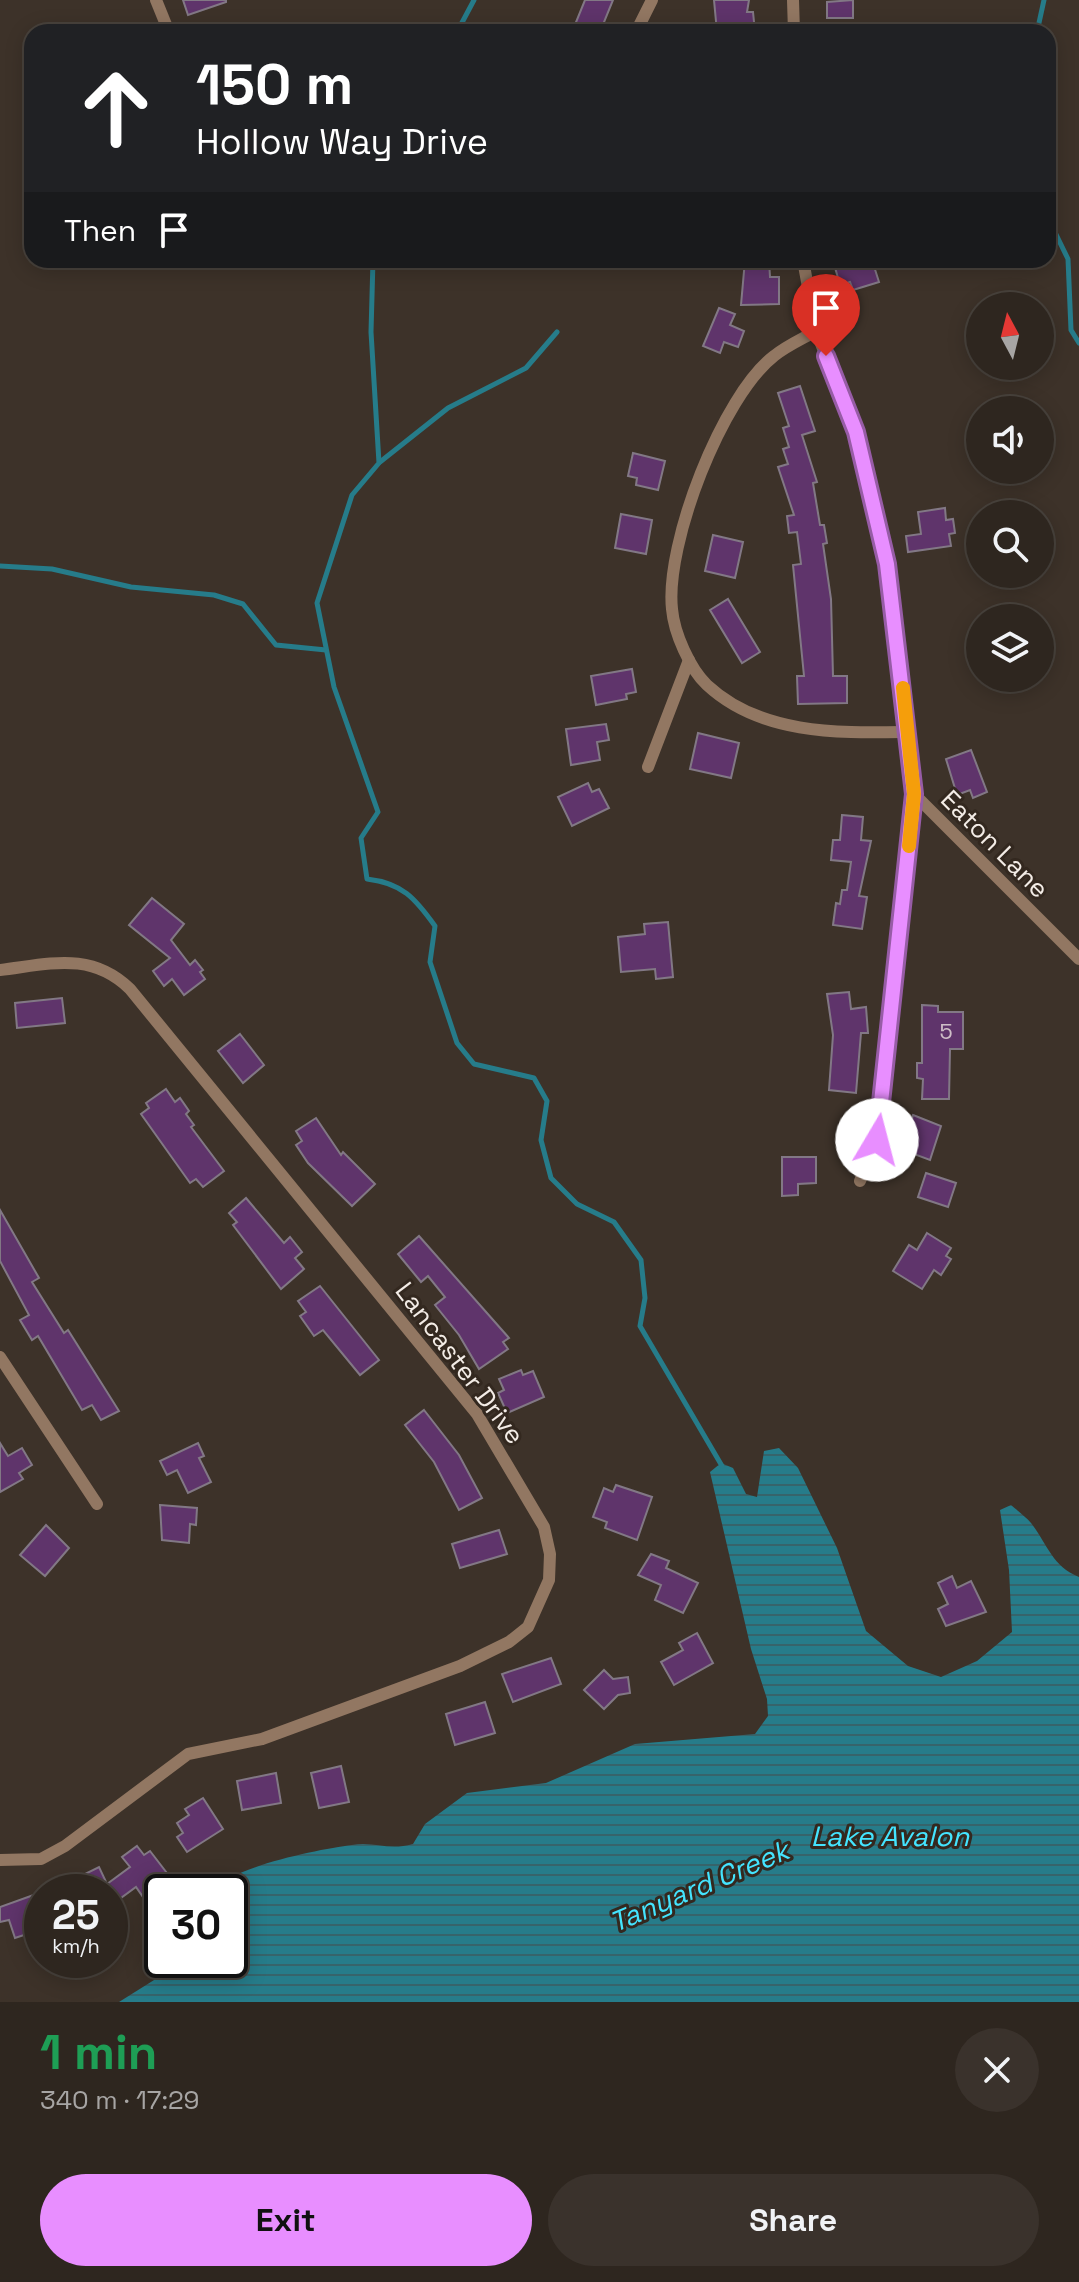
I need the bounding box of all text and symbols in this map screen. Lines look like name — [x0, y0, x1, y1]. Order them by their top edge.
text: 150 m — [196, 49, 353, 120]
icon: ahead — [64, 56, 168, 160]
text: Hollow Way Drive — [196, 119, 488, 165]
icon: arrive — [152, 208, 196, 252]
text: Then — [64, 211, 136, 250]
pin — [792, 274, 860, 356]
icon: arrive — [804, 286, 848, 330]
north arrow — [966, 292, 1054, 380]
map controls — [966, 292, 1054, 692]
button: sound — [966, 396, 1054, 484]
button: search — [966, 500, 1054, 588]
button: layers — [966, 604, 1054, 692]
street label: Eaton Lane — [934, 783, 1056, 905]
house number: 5 — [939, 1017, 953, 1045]
position arrow — [835, 1098, 919, 1182]
street label: Lancaster Drive — [388, 1275, 532, 1451]
water label: Lake Avalon — [811, 1818, 970, 1854]
water label: Tanyard Creek — [604, 1831, 797, 1940]
speed limit sign: 30 — [144, 1874, 248, 1978]
text: 25 — [52, 1890, 100, 1941]
text: km/h — [52, 1933, 100, 1959]
text: 1 min — [40, 2022, 157, 2083]
button: close — [955, 2028, 1039, 2112]
text: 340 m · 17:29 — [40, 2083, 200, 2117]
button: Exit — [40, 2174, 532, 2266]
button: Share — [548, 2174, 1039, 2266]

